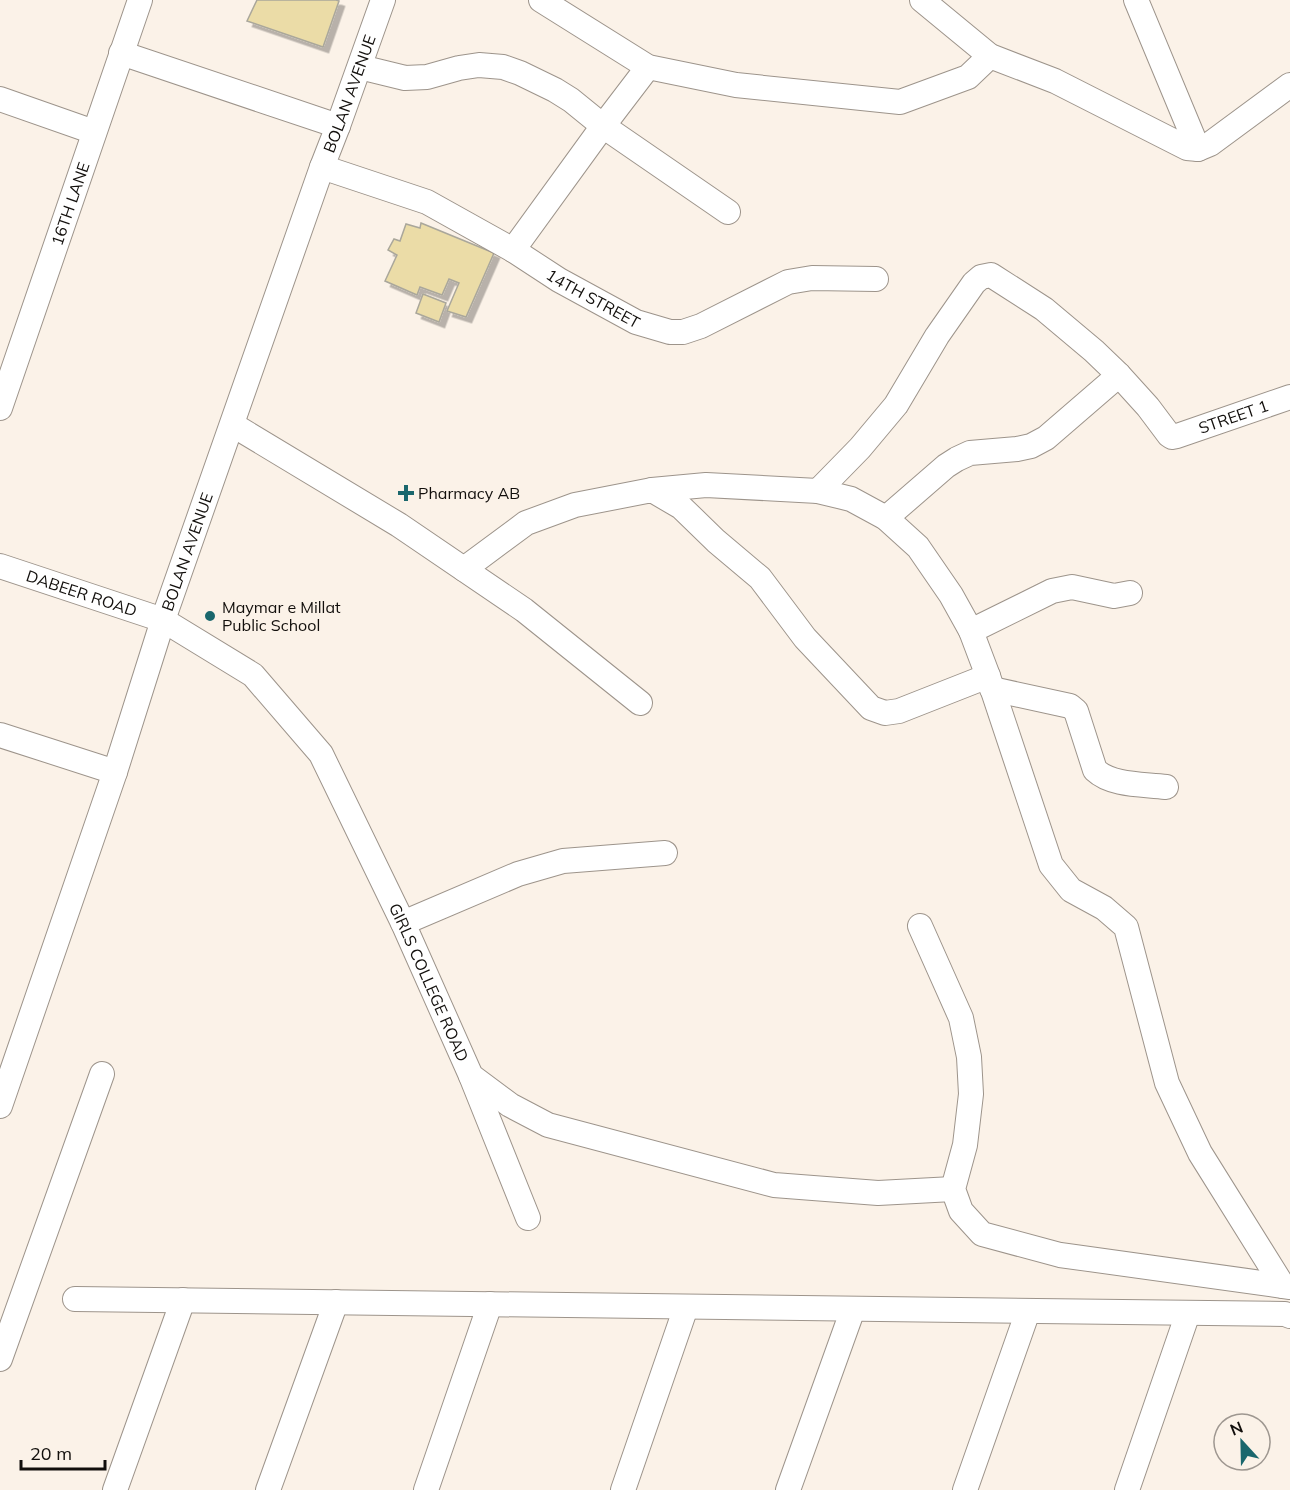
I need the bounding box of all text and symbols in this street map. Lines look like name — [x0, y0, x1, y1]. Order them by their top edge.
street label: BOLAN AVENUE — [319, 32, 380, 156]
street label: 16TH LANE — [47, 159, 94, 248]
street label: 14TH STREET — [543, 264, 644, 333]
street label: STREET 1 — [1196, 395, 1271, 438]
place label: Pharmacy AB — [418, 483, 520, 503]
marker: Pharmacy AB — [399, 486, 413, 500]
street label: BOLAN AVENUE — [157, 490, 217, 614]
street label: DABEER ROAD — [24, 565, 140, 621]
place label: Maymar e Millat Public School — [222, 597, 341, 635]
marker: Maymar e Millat Public School — [203, 609, 217, 623]
street label: GIRLS COLLEGE ROAD — [385, 900, 473, 1065]
north arrow — [1212, 1412, 1272, 1472]
text: N — [1227, 1417, 1246, 1440]
scale bar — [21, 1433, 105, 1471]
text: 20 m — [30, 1442, 72, 1465]

